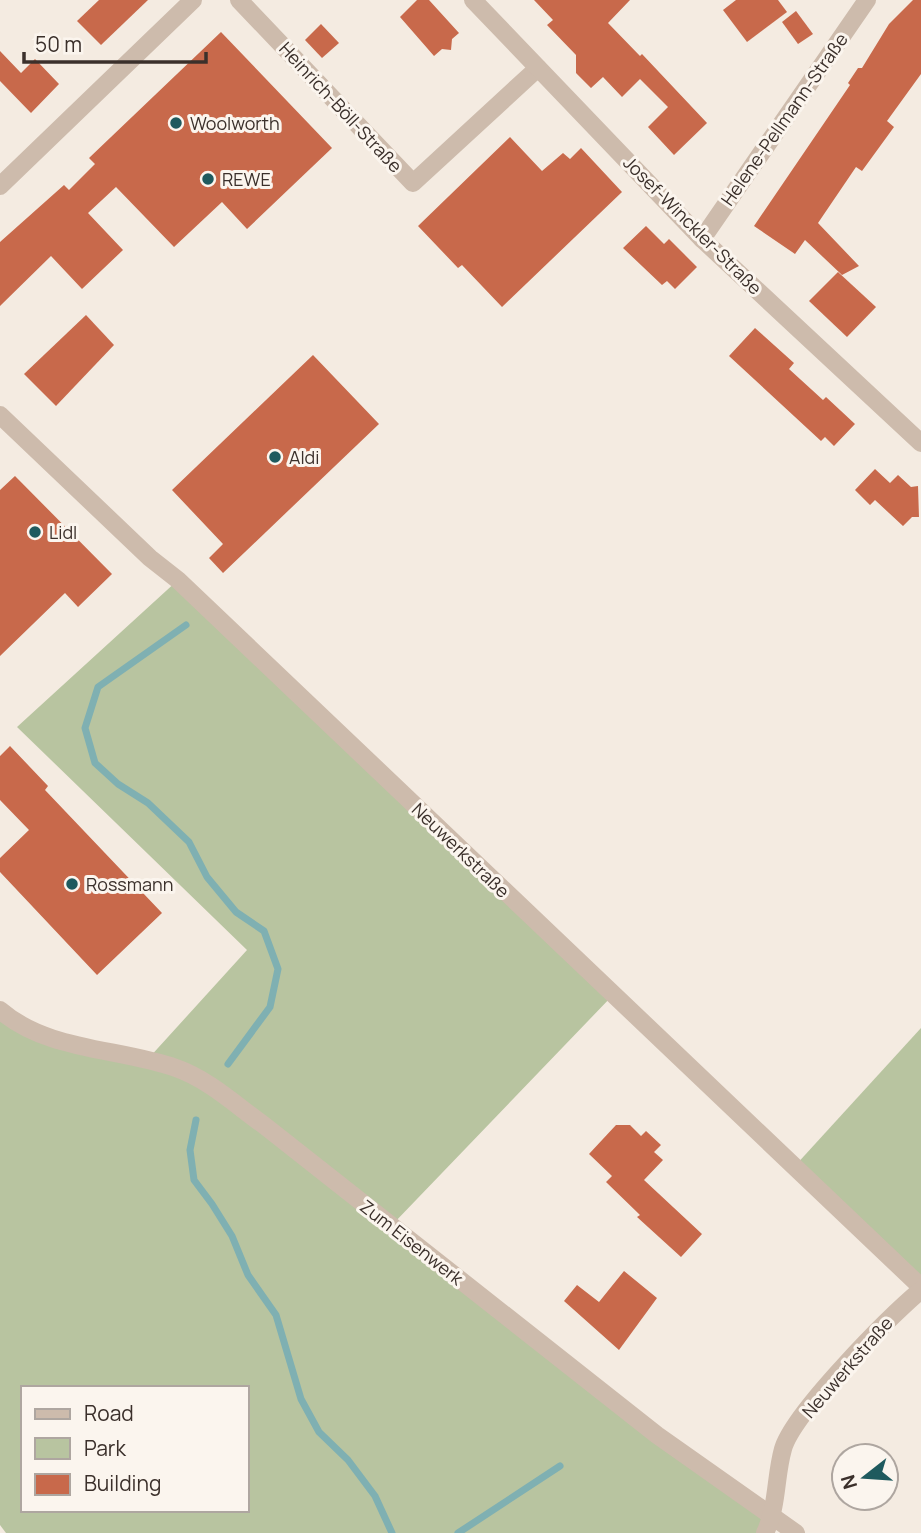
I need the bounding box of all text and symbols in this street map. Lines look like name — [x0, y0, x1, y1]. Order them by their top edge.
scale bar — [24, 21, 206, 65]
street label: Helene-Pellmann-Straße — [715, 28, 853, 210]
text: 50 m — [35, 30, 82, 58]
street label: Heinrich-Böll-Straße — [274, 37, 408, 177]
place label: Woolworth — [190, 111, 280, 135]
marker: Woolworth — [168, 115, 184, 131]
street label: Josef-Winckler-Straße — [618, 150, 768, 300]
place label: REWE — [222, 167, 271, 191]
marker: REWE — [200, 171, 216, 187]
place label: Aldi — [289, 445, 319, 469]
marker: Aldi — [267, 449, 283, 465]
place label: Lidl — [49, 520, 77, 544]
marker: Lidl — [27, 524, 43, 540]
street label: Neuwerkstraße — [407, 797, 515, 903]
place label: Rossmann — [86, 872, 173, 896]
marker: Rossmann — [64, 876, 80, 892]
street label: Zum Eisenwerk — [355, 1194, 469, 1291]
street label: Neuwerkstraße — [796, 1311, 898, 1423]
legend — [21, 1386, 248, 1512]
text: Road — [84, 1399, 134, 1427]
text: Park — [84, 1434, 126, 1462]
north arrow — [830, 1442, 900, 1512]
text: Building — [84, 1469, 161, 1497]
text: N — [834, 1472, 863, 1492]

